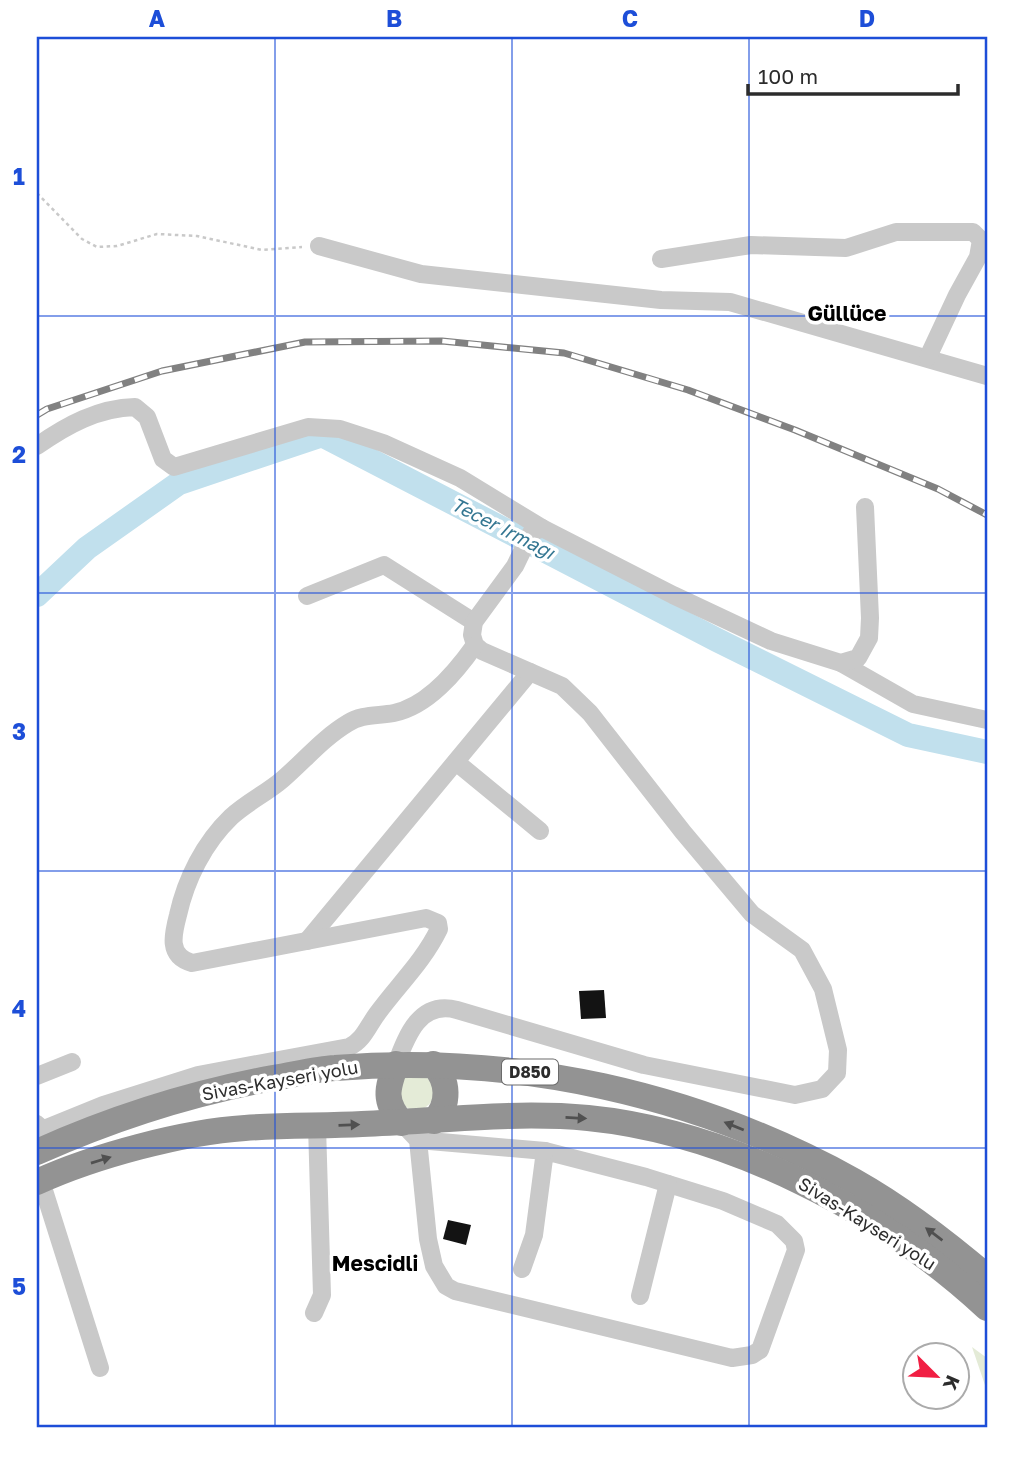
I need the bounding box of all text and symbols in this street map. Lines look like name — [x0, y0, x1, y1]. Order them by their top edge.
text: A — [149, 4, 166, 32]
text: B — [386, 4, 402, 32]
text: C — [622, 4, 638, 32]
text: D — [859, 4, 875, 32]
scale bar — [748, 52, 958, 96]
text: 100 m — [758, 63, 818, 89]
text: 1 — [13, 162, 25, 190]
district label: Güllüce — [808, 300, 886, 326]
text: 2 — [12, 440, 26, 468]
water label: Tecer Irmağı — [448, 492, 559, 564]
text: 3 — [12, 717, 26, 745]
text: 4 — [12, 994, 26, 1022]
street label: Sivas-Kayseri yolu — [200, 1055, 360, 1105]
road number: D850 — [502, 1060, 558, 1084]
one-way arrow — [566, 1112, 588, 1123]
one-way arrow — [338, 1119, 360, 1130]
one-way arrow — [724, 1120, 745, 1131]
one-way arrow — [91, 1154, 112, 1164]
street label: Sivas-Kayseri yolu — [795, 1172, 940, 1274]
one-way arrow — [925, 1228, 943, 1242]
district label: Mescidli — [332, 1250, 418, 1276]
text: 5 — [12, 1272, 26, 1300]
north arrow — [902, 1342, 972, 1412]
text: K — [939, 1372, 965, 1394]

